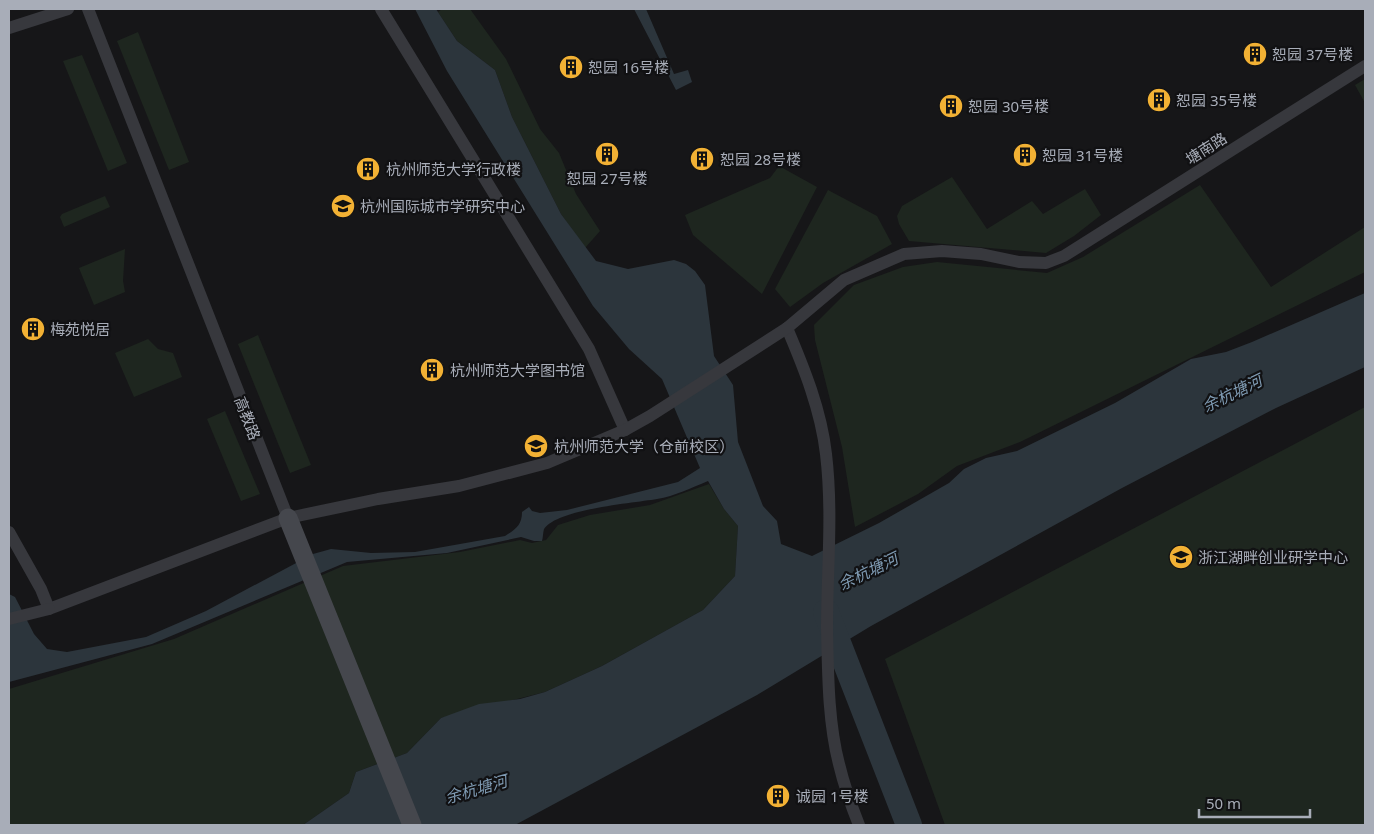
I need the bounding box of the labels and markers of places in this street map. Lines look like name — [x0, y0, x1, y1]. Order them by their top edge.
building icon: 恕园 37号楼 — [1242, 41, 1268, 67]
place label: 恕园 37号楼 — [1272, 44, 1353, 64]
building icon: 恕园 16号楼 — [558, 54, 584, 80]
place label: 恕园 16号楼 — [588, 57, 669, 77]
building icon: 恕园 35号楼 — [1146, 87, 1172, 113]
place label: 恕园 35号楼 — [1176, 90, 1257, 110]
building icon: 恕园 30号楼 — [938, 93, 964, 119]
place label: 恕园 30号楼 — [968, 96, 1049, 116]
building icon: 恕园 27号楼 — [594, 141, 620, 167]
building icon: 恕园 31号楼 — [1012, 142, 1038, 168]
place label: 恕园 31号楼 — [1042, 145, 1123, 165]
building icon: 恕园 28号楼 — [689, 146, 715, 172]
place label: 恕园 28号楼 — [720, 149, 801, 169]
building icon: 杭州师范大学行政楼 — [355, 156, 381, 182]
place label: 杭州师范大学行政楼 — [386, 159, 521, 179]
place label: 恕园 27号楼 — [566, 168, 648, 188]
school or university icon: 杭州国际城市学研究中心 — [330, 193, 356, 219]
place label: 杭州国际城市学研究中心 — [360, 196, 525, 216]
building icon: 梅苑悦居 — [20, 316, 46, 342]
place label: 梅苑悦居 — [50, 319, 110, 339]
building icon: 杭州师范大学图书馆 — [419, 357, 445, 383]
place label: 杭州师范大学图书馆 — [450, 360, 585, 380]
school or university icon: 杭州师范大学（仓前校区） — [523, 433, 549, 459]
place label: 杭州师范大学（仓前校区） — [554, 436, 734, 456]
school or university icon: 浙江湖畔创业研学中心 — [1168, 544, 1194, 570]
place label: 浙江湖畔创业研学中心 — [1198, 547, 1348, 567]
building icon: 诚园 1号楼 — [765, 783, 791, 809]
place label: 诚园 1号楼 — [796, 786, 868, 806]

